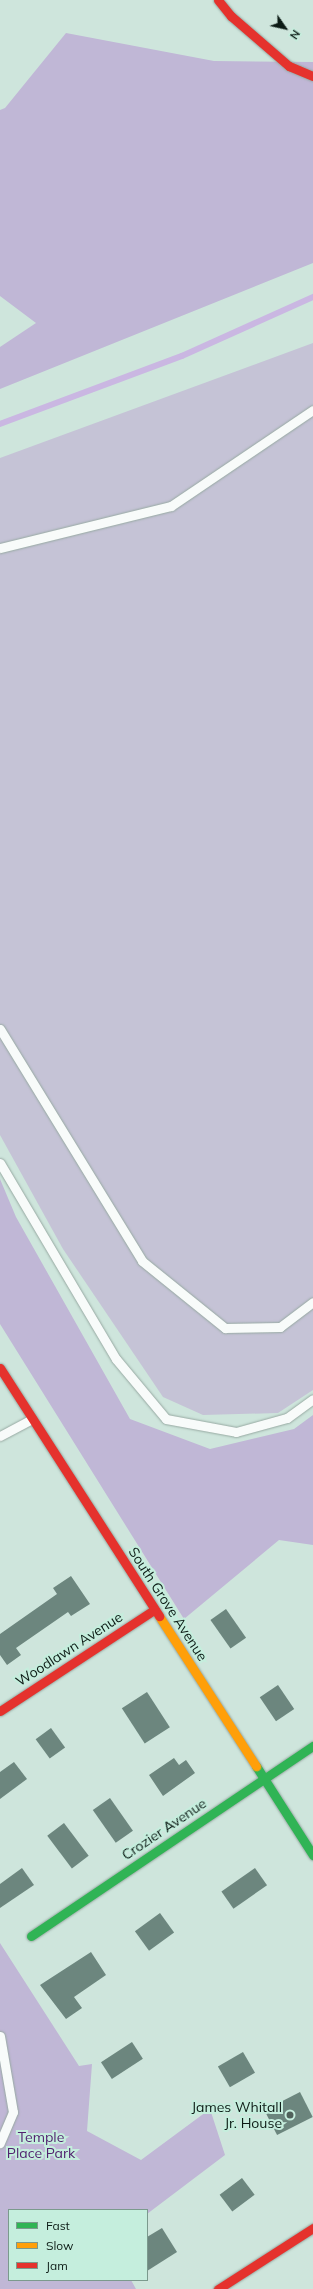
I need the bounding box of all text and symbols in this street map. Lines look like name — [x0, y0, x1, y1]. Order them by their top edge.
north arrow — [265, 8, 305, 48]
text: N — [287, 27, 303, 42]
street label: South Grove Avenue — [125, 1544, 211, 1664]
street label: Woodlawn Avenue — [13, 1608, 125, 1690]
street label: Crozier Avenue — [119, 1795, 209, 1863]
place label: James Whitall Jr. House — [191, 2099, 282, 2132]
marker: James Whitall Jr. House — [285, 2110, 295, 2120]
park label: Temple Place Park — [7, 2129, 75, 2162]
legend — [8, 2209, 148, 2281]
text: Fast — [46, 2218, 70, 2233]
text: Slow — [46, 2238, 74, 2253]
text: Jam — [46, 2258, 68, 2273]

